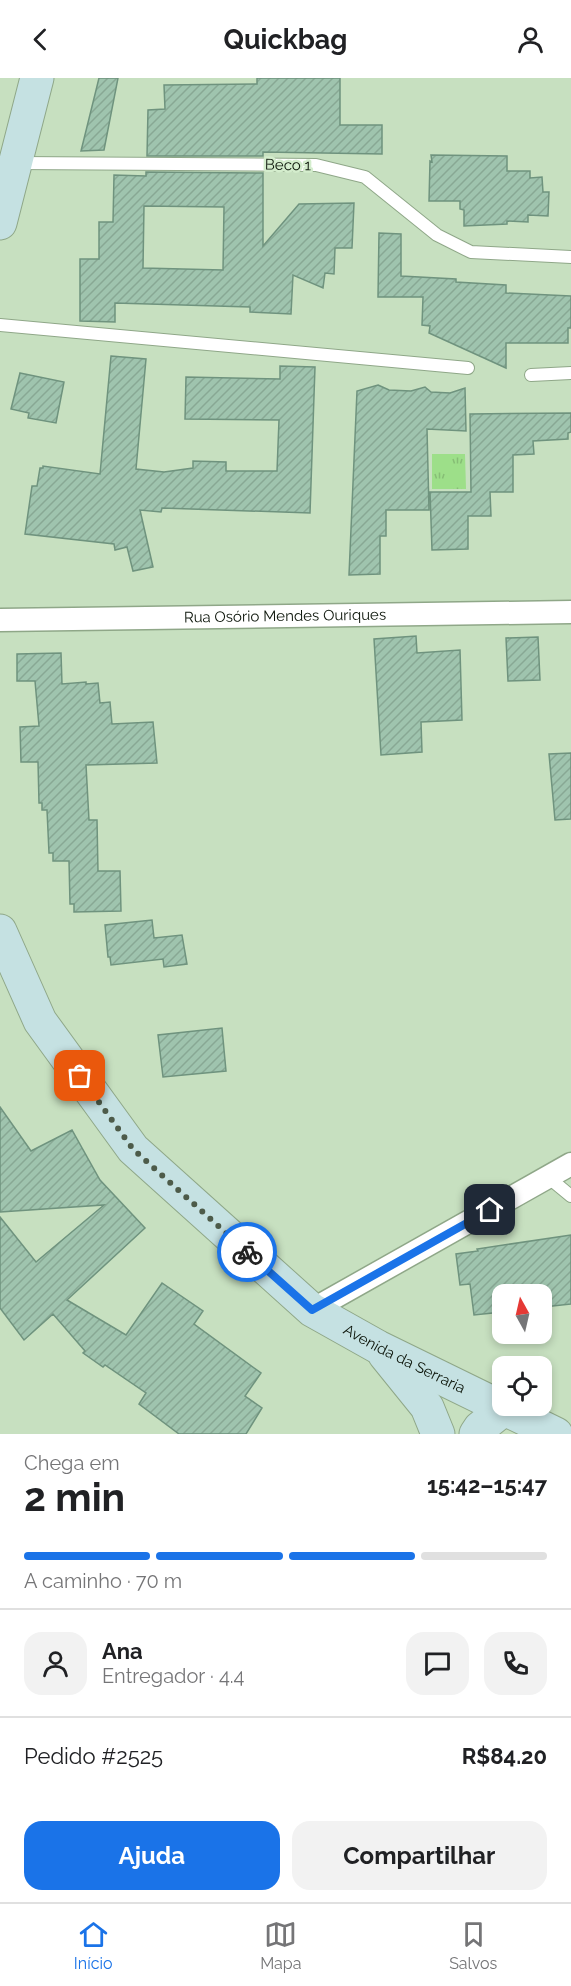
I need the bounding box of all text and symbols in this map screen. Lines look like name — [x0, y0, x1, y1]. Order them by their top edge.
icon: back — [24, 23, 57, 56]
icon: person — [514, 23, 547, 56]
text: Quickbag — [224, 24, 347, 55]
street label: Beco 1 — [265, 156, 312, 174]
street label: Rua Osório Mendes Ouriques — [184, 606, 386, 626]
pin — [54, 1050, 105, 1101]
icon: bag — [63, 1059, 96, 1092]
pin — [464, 1184, 515, 1235]
icon: home — [473, 1193, 506, 1226]
courier — [217, 1222, 277, 1282]
icon: bike — [231, 1236, 264, 1269]
north arrow — [492, 1284, 552, 1344]
map controls — [492, 1284, 552, 1416]
street label: Avenida da Serraria — [340, 1320, 468, 1397]
button: locate — [492, 1356, 552, 1416]
text: Chega em — [24, 1451, 120, 1475]
text: 15:42–15:47 — [427, 1472, 547, 1498]
text: 2 min — [24, 1474, 125, 1520]
text: A caminho · 70 m — [24, 1569, 182, 1593]
button: person — [24, 1632, 87, 1695]
button: chat — [406, 1632, 469, 1695]
button: phone — [484, 1632, 547, 1695]
text: Ana — [102, 1638, 143, 1664]
text: Entregador · 4.4 — [102, 1664, 245, 1688]
text: Pedido #2525 — [24, 1743, 163, 1769]
text: R$84.20 — [462, 1743, 547, 1769]
button: Ajuda — [24, 1821, 280, 1890]
button: Compartilhar — [292, 1821, 547, 1890]
tab: Início — [74, 1918, 112, 1973]
tab: Mapa — [260, 1918, 301, 1973]
tab: Salvos — [449, 1918, 497, 1973]

